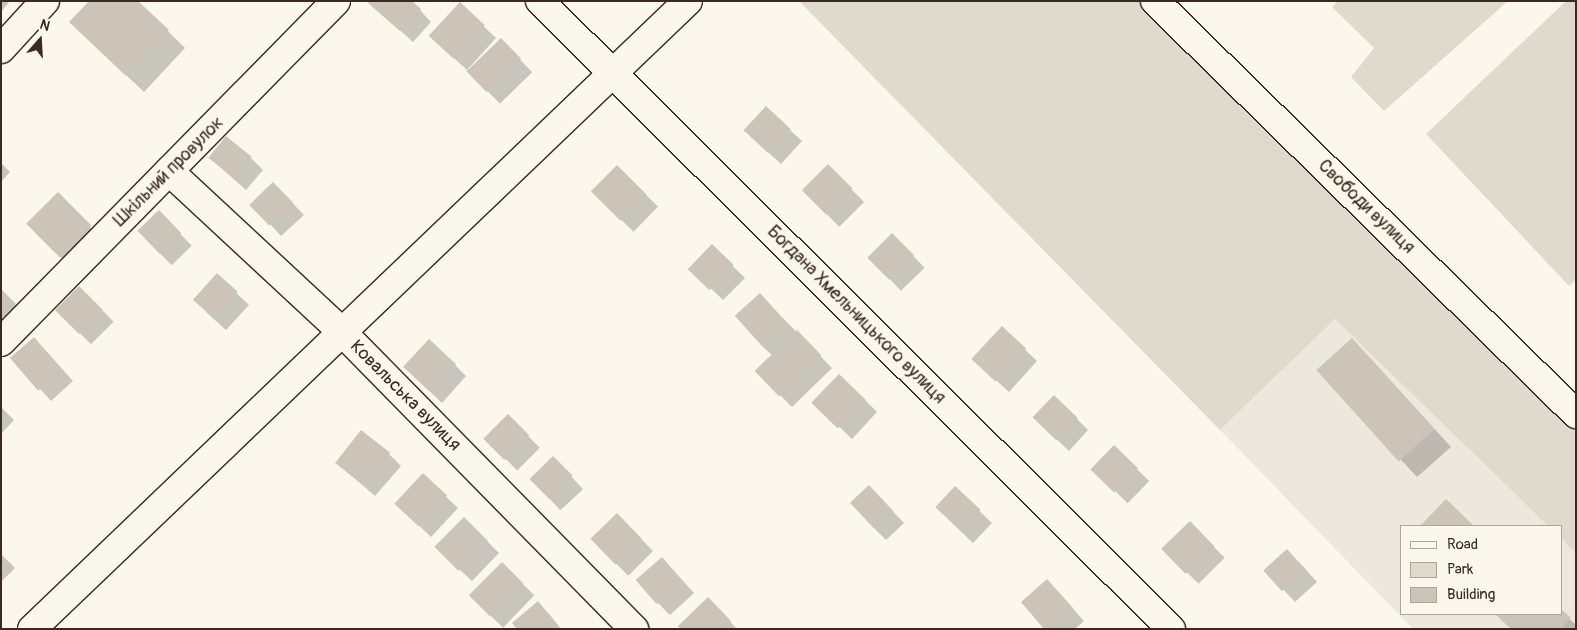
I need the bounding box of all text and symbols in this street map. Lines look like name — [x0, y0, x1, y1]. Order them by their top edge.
north arrow — [15, 15, 65, 65]
text: N — [38, 16, 52, 35]
street label: Шкільний провулок — [109, 112, 229, 232]
street label: Свободи вулиця — [1313, 155, 1419, 259]
street label: Богдана Хмельницького вулиця — [762, 221, 950, 409]
street label: Ковальська вулиця — [345, 336, 465, 456]
legend — [1400, 525, 1562, 615]
text: Road — [1447, 535, 1478, 554]
text: Park — [1447, 560, 1473, 579]
text: Building — [1447, 585, 1495, 604]

